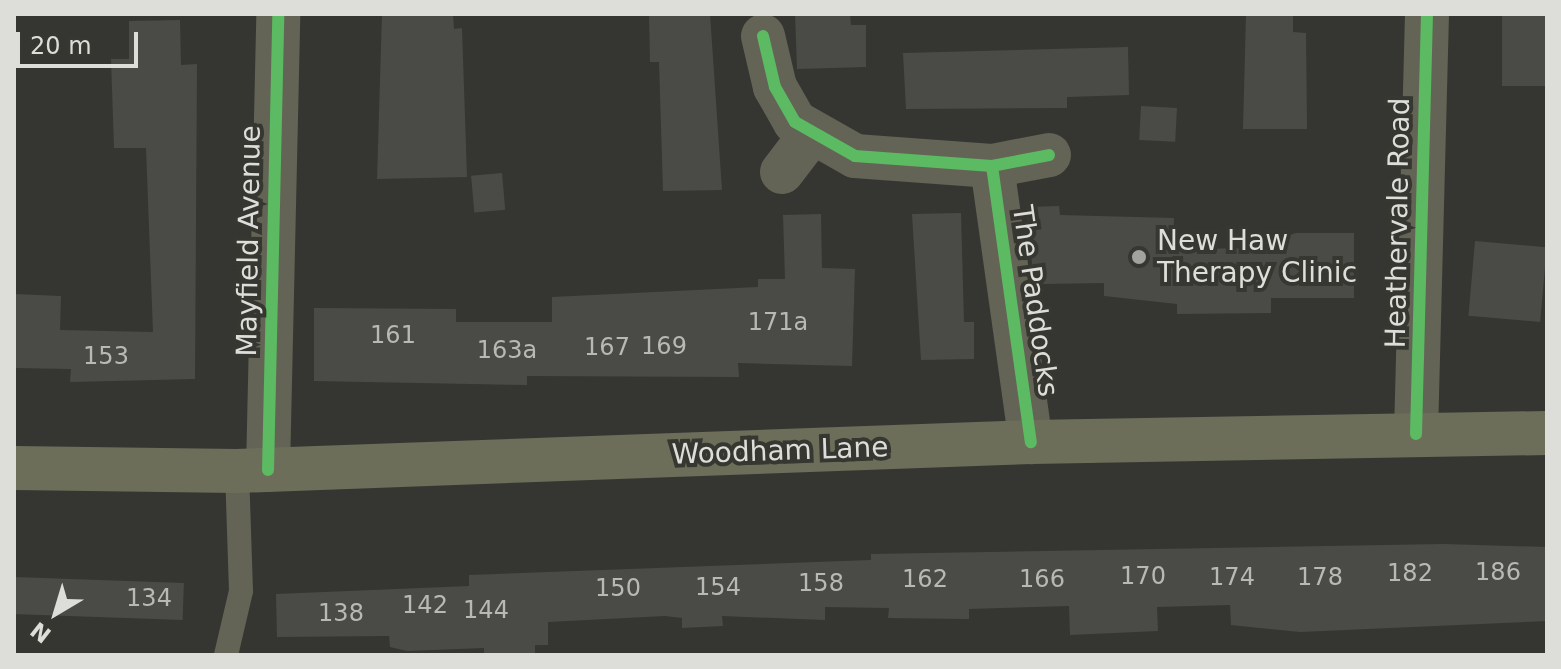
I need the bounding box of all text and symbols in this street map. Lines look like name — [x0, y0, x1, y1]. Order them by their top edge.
scale bar — [20, 16, 142, 66]
text: 20 m — [30, 32, 92, 60]
street label: Heathervale Road — [1379, 97, 1417, 349]
street label: Mayfield Avenue — [230, 125, 268, 357]
street label: The Paddocks — [1005, 203, 1065, 399]
place label: New Haw Therapy Clinic — [1157, 224, 1357, 290]
marker: New Haw Therapy Clinic — [1128, 246, 1150, 268]
house number: 171a — [748, 309, 808, 337]
house number: 161 — [370, 322, 416, 350]
house number: 169 — [641, 333, 687, 361]
house number: 167 — [584, 334, 630, 362]
house number: 163a — [477, 337, 537, 365]
house number: 153 — [83, 343, 129, 371]
street label: Woodham Lane — [671, 430, 889, 472]
house number: 186 — [1475, 559, 1521, 587]
house number: 182 — [1387, 560, 1433, 588]
house number: 170 — [1120, 563, 1166, 591]
house number: 174 — [1209, 564, 1255, 592]
house number: 178 — [1297, 564, 1343, 592]
house number: 162 — [902, 566, 948, 594]
house number: 166 — [1019, 566, 1065, 594]
house number: 158 — [798, 570, 844, 598]
north arrow — [16, 573, 96, 653]
house number: 154 — [695, 574, 741, 602]
house number: 150 — [595, 575, 641, 603]
house number: 134 — [126, 585, 172, 613]
house number: 142 — [402, 592, 448, 620]
house number: 144 — [463, 597, 509, 625]
house number: 138 — [318, 600, 364, 628]
text: N — [26, 617, 56, 648]

